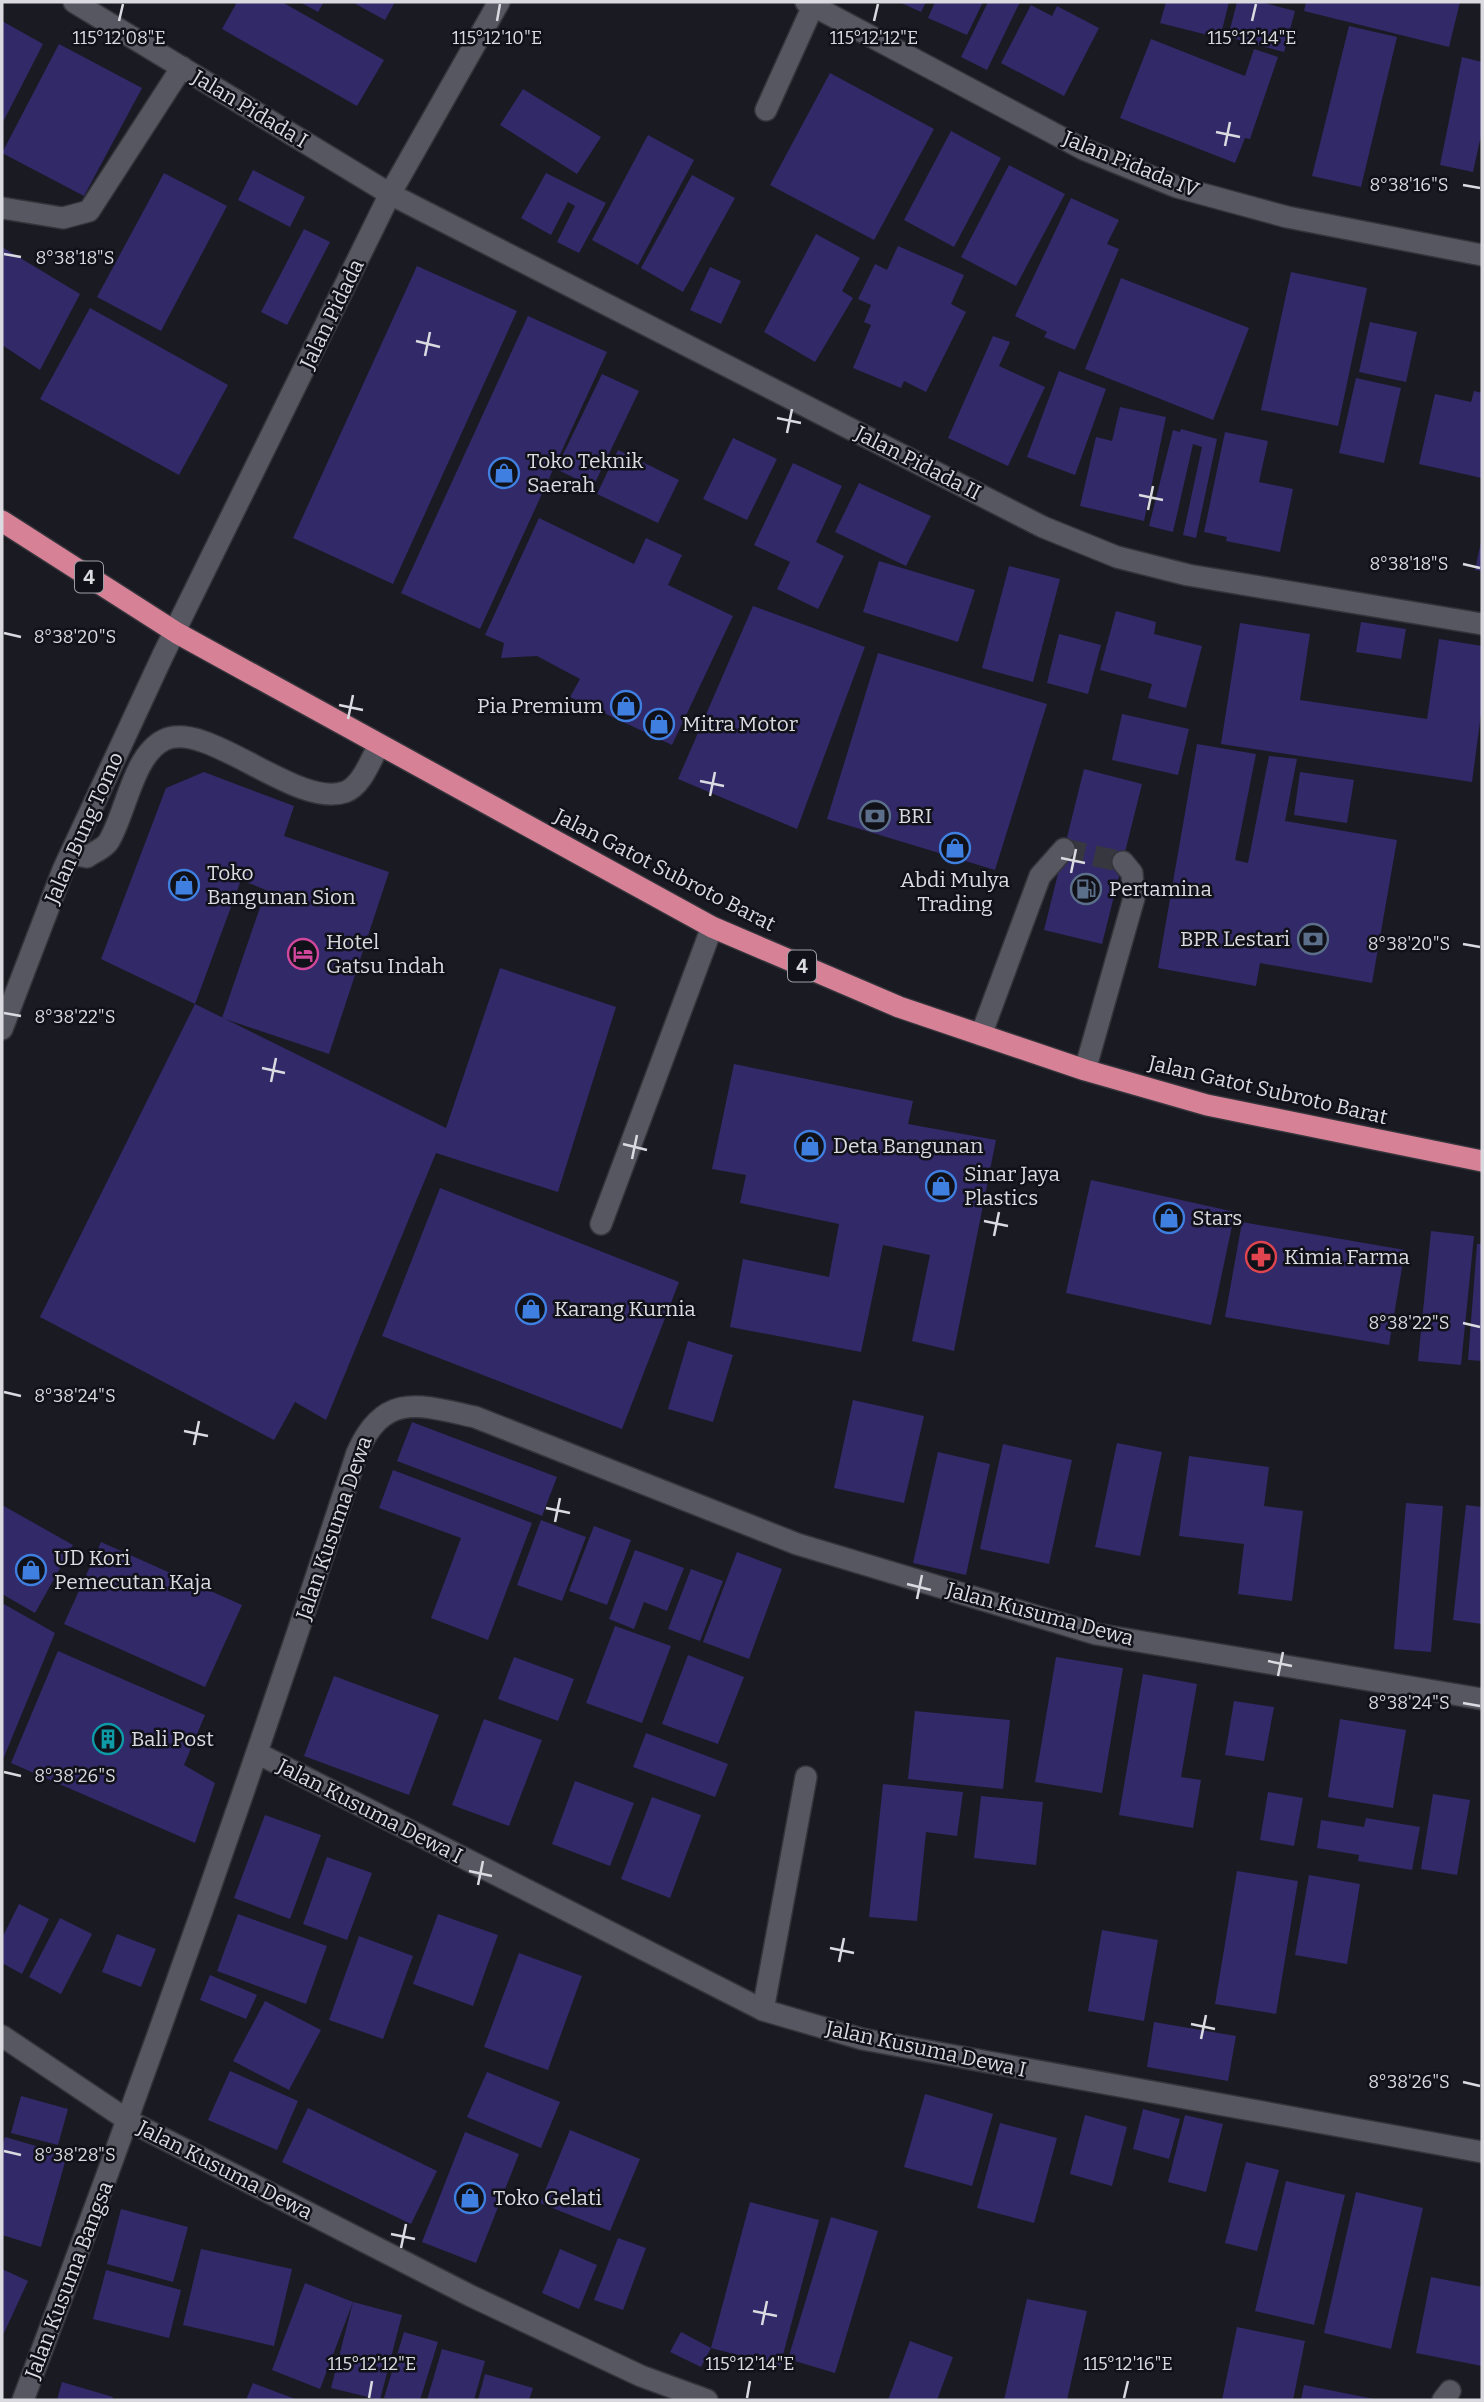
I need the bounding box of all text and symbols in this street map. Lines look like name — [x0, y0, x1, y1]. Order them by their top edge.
text: 115°12'08"E — [72, 27, 166, 49]
text: 115°12'10"E — [452, 27, 542, 49]
text: 115°12'12"E — [830, 27, 918, 49]
text: 115°12'14"E — [1207, 27, 1297, 49]
street label: Jalan Pidada I — [187, 64, 313, 154]
street label: Jalan Pidada IV — [1058, 125, 1203, 203]
text: 8°38'16"S — [1369, 174, 1449, 196]
text: 8°38'18"S — [35, 247, 115, 269]
street label: Jalan Pidada — [294, 255, 370, 374]
street label: Jalan Pidada II — [850, 420, 985, 506]
place label: Toko Teknik Saerah — [527, 448, 644, 498]
shop icon: Toko Teknik Saerah — [487, 456, 521, 490]
text: 8°38'18"S — [1369, 553, 1449, 575]
road number: 4 — [75, 562, 103, 592]
text: 8°38'20"S — [34, 626, 116, 648]
shop icon: Pia Premium — [609, 689, 643, 723]
place label: Pia Premium — [477, 693, 603, 719]
shop icon: Mitra Motor — [642, 707, 676, 741]
place label: Mitra Motor — [682, 711, 798, 737]
street label: Jalan Bung Tomo — [38, 748, 129, 909]
bank icon: BRI — [858, 799, 892, 833]
street label: Jalan Gatot Subroto Barat — [549, 802, 780, 937]
place label: BRI — [898, 803, 932, 829]
shop icon: Abdi Mulya Trading — [938, 831, 972, 865]
place label: Toko Bangunan Sion — [207, 860, 355, 910]
place label: Abdi Mulya Trading — [900, 867, 1010, 917]
shop icon: Toko Bangunan Sion — [167, 868, 201, 902]
fuel station icon: Pertamina — [1069, 872, 1103, 906]
place label: Pertamina — [1109, 876, 1212, 902]
bank icon: BPR Lestari — [1296, 922, 1330, 956]
place label: BPR Lestari — [1180, 926, 1290, 952]
place label: Hotel Gatsu Indah — [326, 929, 445, 979]
text: 8°38'20"S — [1368, 933, 1450, 955]
hotel icon: Hotel Gatsu Indah — [286, 937, 320, 971]
road number: 4 — [788, 950, 816, 982]
text: 8°38'22"S — [35, 1006, 115, 1028]
street label: Jalan Gatot Subroto Barat — [1145, 1050, 1391, 1130]
shop icon: Deta Bangunan — [793, 1129, 827, 1163]
place label: Deta Bangunan — [833, 1133, 983, 1159]
place label: Sinar Jaya Plastics — [964, 1161, 1060, 1211]
shop icon: Sinar Jaya Plastics — [924, 1169, 958, 1203]
shop icon: Stars — [1152, 1201, 1186, 1235]
place label: Stars — [1192, 1205, 1242, 1231]
pharmacy icon: Kimia Farma — [1244, 1240, 1278, 1274]
place label: Kimia Farma — [1284, 1244, 1410, 1270]
shop icon: Karang Kurnia — [514, 1292, 548, 1326]
place label: Karang Kurnia — [554, 1296, 696, 1322]
text: 8°38'22"S — [1369, 1312, 1449, 1334]
text: 8°38'24"S — [34, 1385, 116, 1407]
street label: Jalan Kusuma Dewa — [290, 1432, 378, 1624]
place label: UD Kori Pemecutan Kaja — [54, 1545, 212, 1595]
shop icon: UD Kori Pemecutan Kaja — [14, 1553, 48, 1587]
street label: Jalan Kusuma Dewa — [943, 1576, 1137, 1652]
text: 8°38'24"S — [1368, 1692, 1450, 1714]
building icon: Bali Post — [91, 1722, 125, 1756]
place label: Bali Post — [131, 1726, 214, 1752]
street label: Jalan Kusuma Dewa I — [272, 1753, 467, 1869]
text: 8°38'26"S — [34, 1765, 116, 1787]
street label: Jalan Kusuma Dewa I — [822, 2015, 1029, 2083]
text: 8°38'26"S — [1368, 2071, 1450, 2093]
street label: Jalan Kusuma Dewa — [132, 2114, 317, 2226]
text: 8°38'28"S — [34, 2144, 116, 2166]
street label: Jalan Kusuma Bangsa — [19, 2177, 119, 2383]
shop icon: Toko Gelati — [453, 2181, 487, 2215]
place label: Toko Gelati — [493, 2185, 602, 2211]
text: 115°12'12"E — [328, 2353, 416, 2375]
text: 115°12'14"E — [705, 2353, 795, 2375]
text: 115°12'16"E — [1083, 2353, 1173, 2375]

